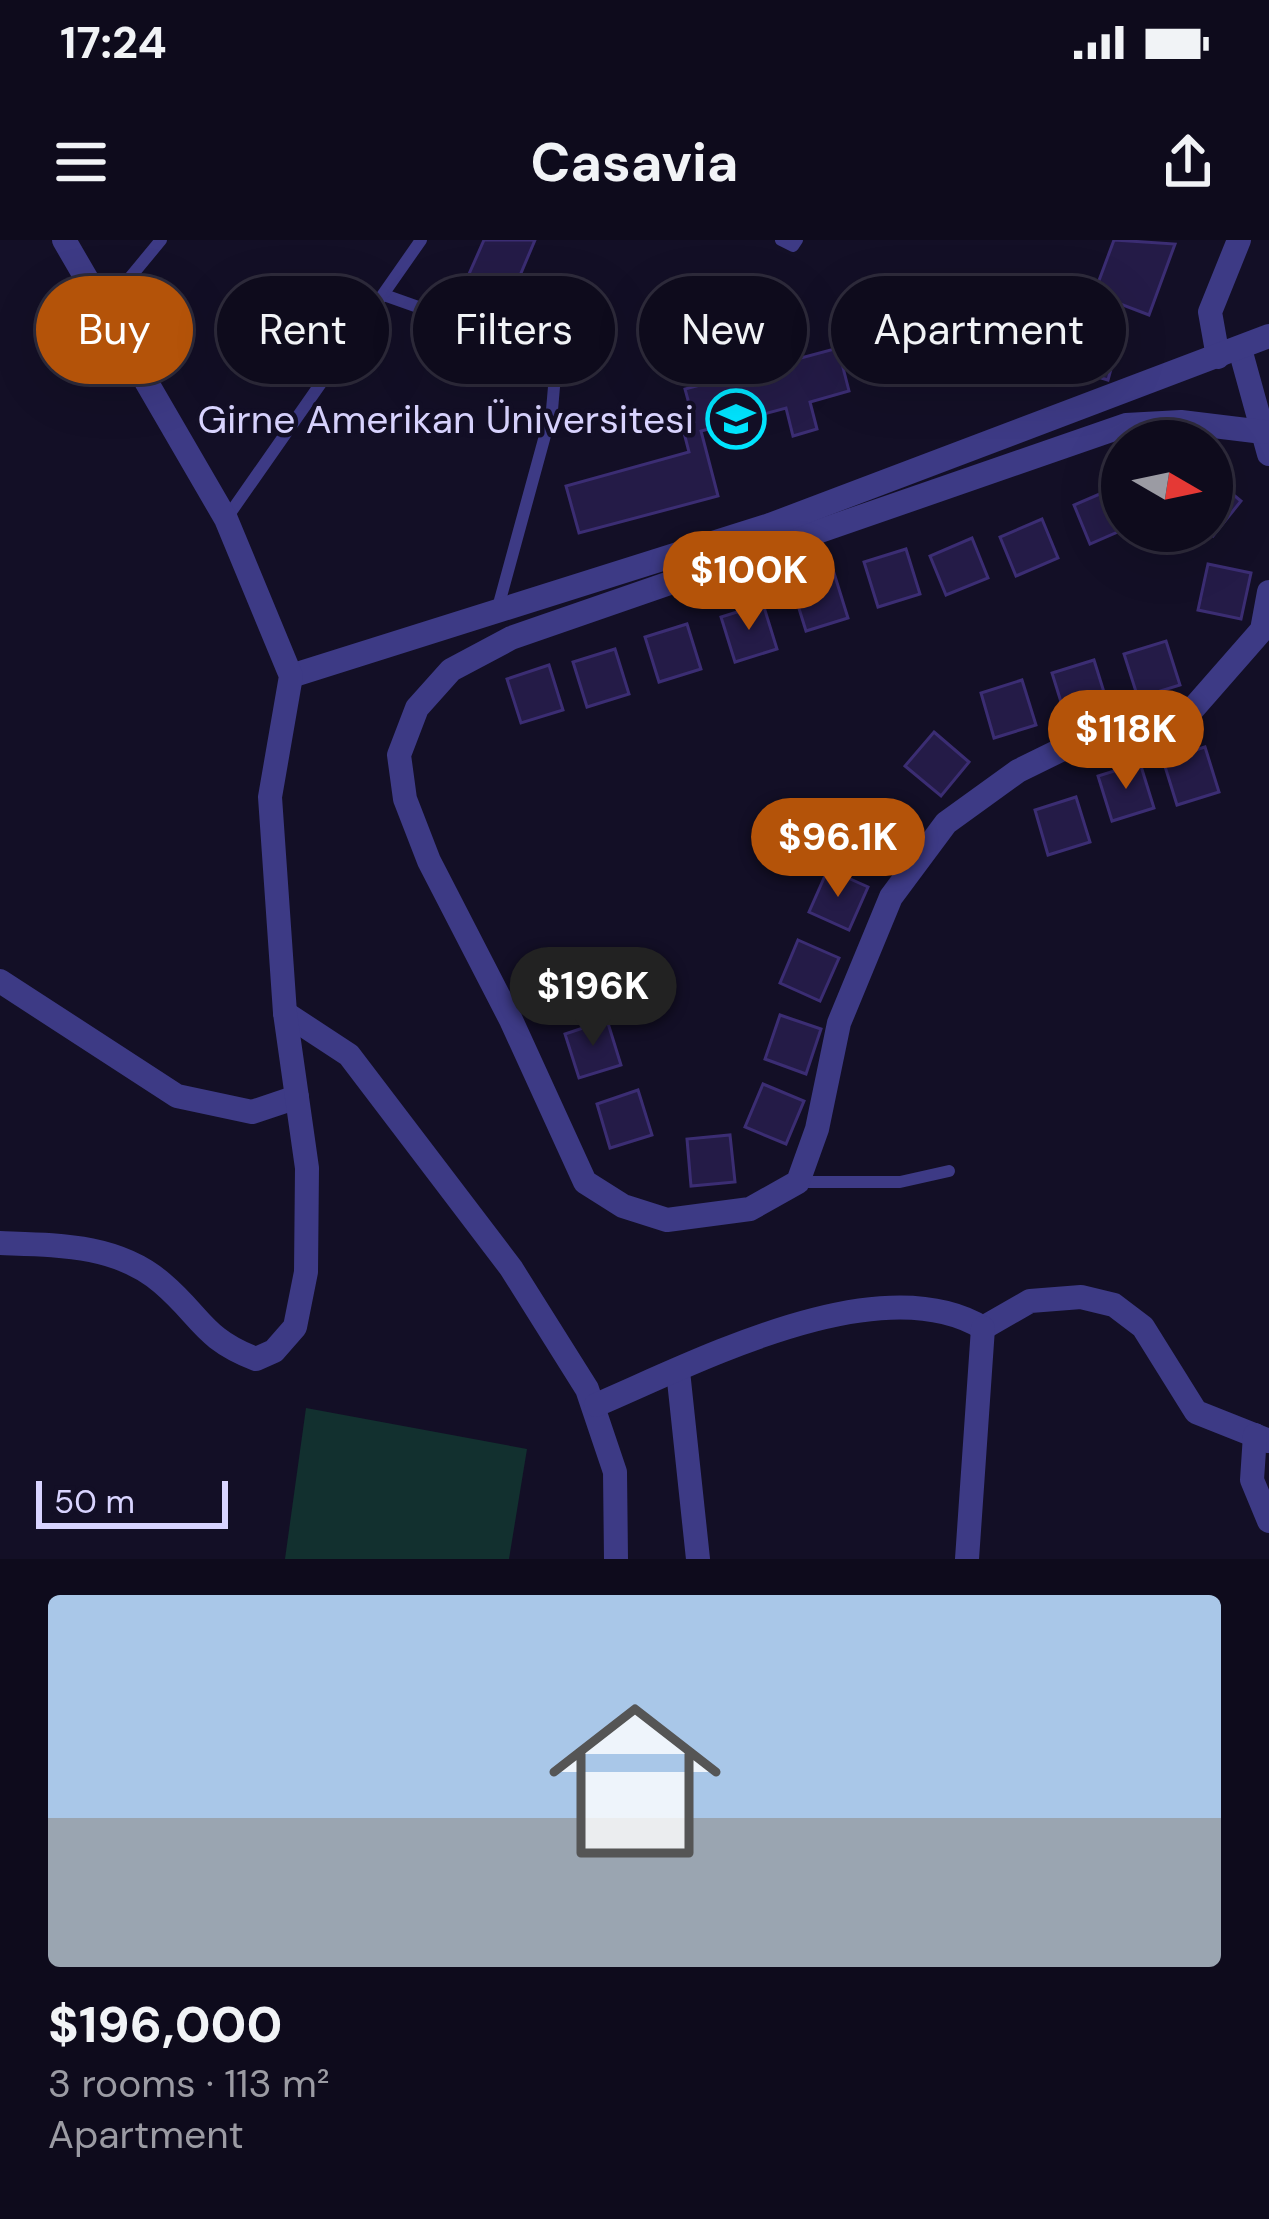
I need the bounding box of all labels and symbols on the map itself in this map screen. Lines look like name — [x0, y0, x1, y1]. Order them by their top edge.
school or university icon: Girne Amerikan Üniversitesi — [705, 388, 767, 450]
place label: Girne Amerikan Üniversitesi — [197, 394, 694, 445]
north arrow — [1101, 420, 1233, 552]
pin: $100K — [665, 531, 833, 633]
pin: $118K — [1042, 690, 1210, 792]
pin: $96.1K — [740, 798, 936, 900]
pin: $196K — [509, 947, 677, 1049]
scale bar — [36, 1475, 228, 1528]

